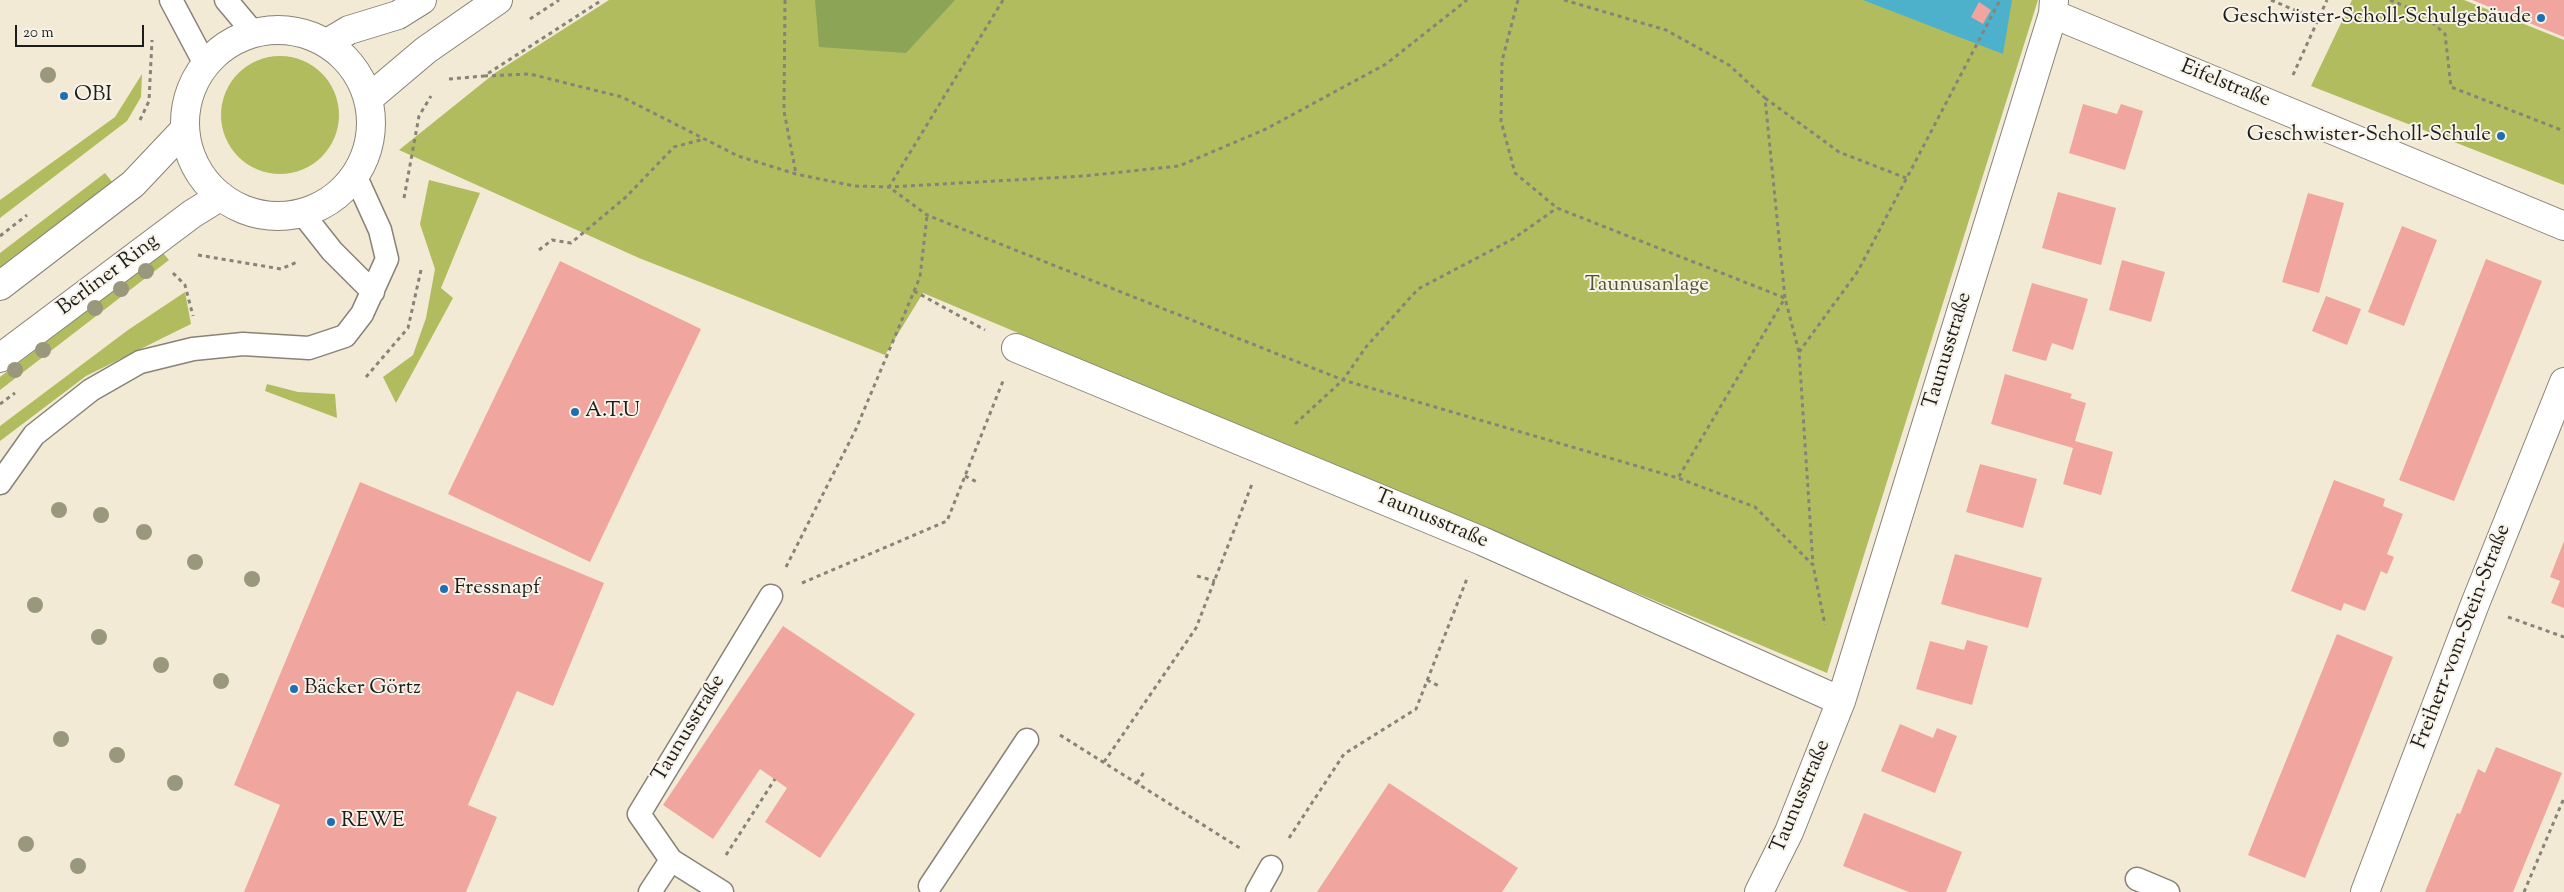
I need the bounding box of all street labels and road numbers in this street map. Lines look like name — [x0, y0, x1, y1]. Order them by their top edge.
street label: Eifelstraße — [2176, 56, 2274, 114]
street label: Berliner Ring — [53, 230, 165, 322]
street label: Taunusstraße — [1919, 290, 1979, 412]
street label: Taunusstraße — [1370, 485, 1492, 555]
street label: Freiherr-vom-Stein-Straße — [2409, 521, 2517, 753]
street label: Taunusstraße — [648, 671, 732, 787]
street label: Taunusstraße — [1767, 736, 1837, 858]

